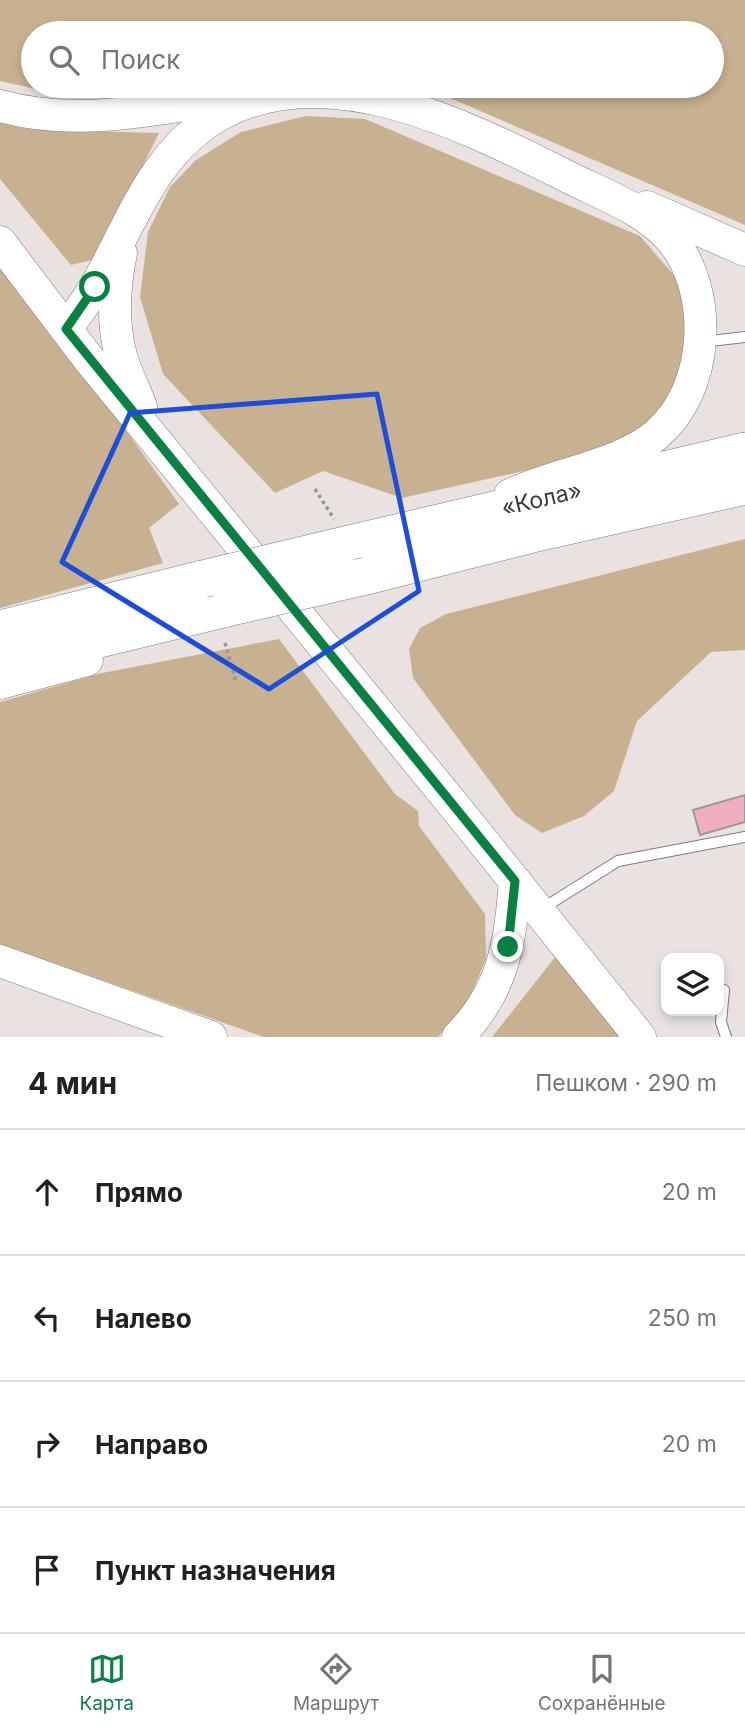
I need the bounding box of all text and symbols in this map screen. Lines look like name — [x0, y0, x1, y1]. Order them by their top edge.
search box — [21, 21, 724, 98]
icon: search — [45, 41, 83, 79]
text: Поиск — [101, 44, 180, 75]
route start — [79, 271, 110, 302]
street label: «Кола» — [499, 476, 584, 522]
route end — [492, 931, 523, 962]
map controls — [661, 953, 724, 1016]
button: layers — [661, 953, 724, 1016]
text: 4 мин — [28, 1065, 117, 1101]
text: Пешком · 290 m — [535, 1069, 717, 1097]
icon: ahead — [28, 1173, 66, 1211]
text: Прямо — [95, 1177, 183, 1208]
text: 20 m — [662, 1178, 717, 1206]
icon: left — [28, 1299, 66, 1337]
text: Налево — [95, 1303, 192, 1334]
text: 250 m — [648, 1304, 717, 1332]
icon: right — [28, 1425, 66, 1463]
text: Направо — [95, 1429, 208, 1460]
text: 20 m — [662, 1430, 717, 1458]
icon: arrive — [28, 1551, 66, 1589]
text: Пункт назначения — [95, 1555, 336, 1586]
tab: Карта — [79, 1650, 134, 1715]
tab: Маршрут — [293, 1650, 379, 1715]
tab: Сохранённые — [538, 1650, 666, 1715]

